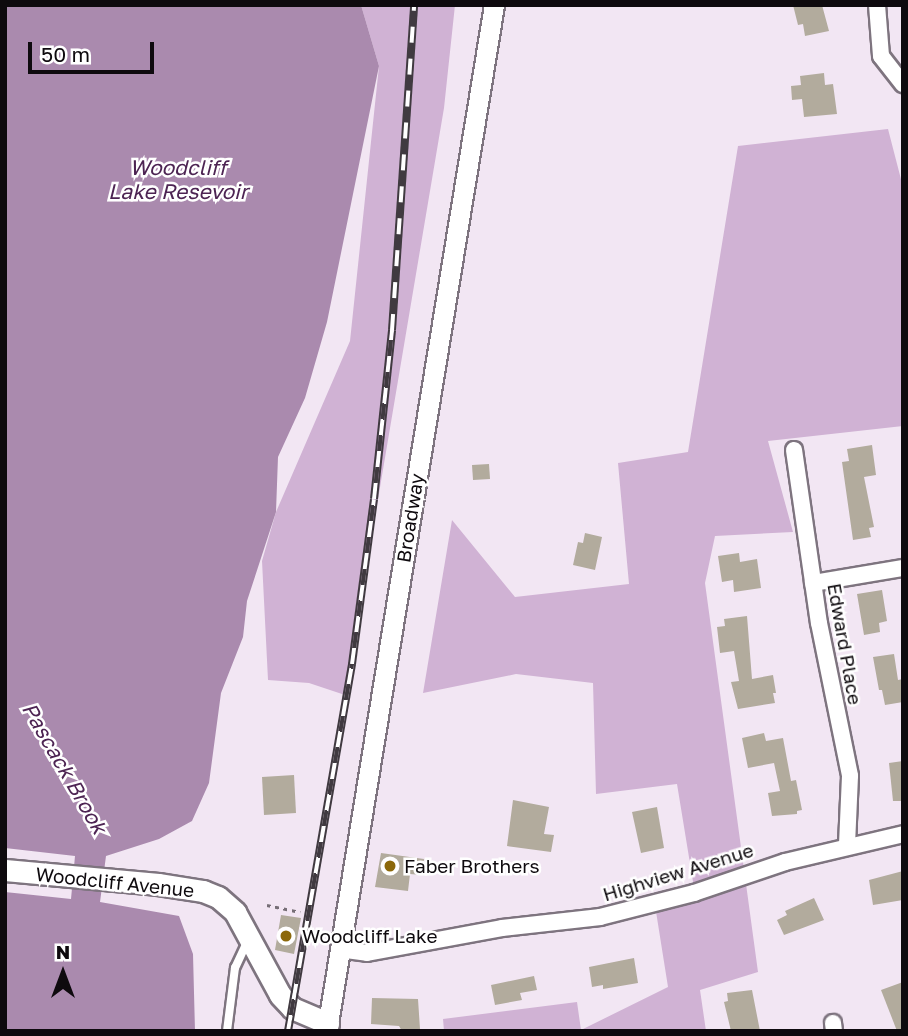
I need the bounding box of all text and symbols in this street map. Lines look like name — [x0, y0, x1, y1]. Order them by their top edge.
scale bar — [32, 28, 158, 72]
text: 50 m — [41, 41, 90, 67]
water label: Woodcliff Lake Resevoir — [108, 154, 248, 204]
street label: Broadway — [392, 472, 428, 564]
street label: Edward Place — [823, 581, 867, 707]
water label: Pascack Brook — [17, 698, 113, 838]
street label: Highview Avenue — [600, 838, 756, 906]
place label: Faber Brothers — [404, 855, 540, 877]
marker: Faber Brothers — [382, 858, 398, 874]
street label: Woodcliff Avenue — [35, 862, 195, 902]
place label: Woodcliff Lake — [302, 925, 437, 947]
marker: Woodcliff Lake — [276, 926, 296, 946]
north arrow — [28, 938, 98, 1008]
text: N — [56, 940, 70, 963]

